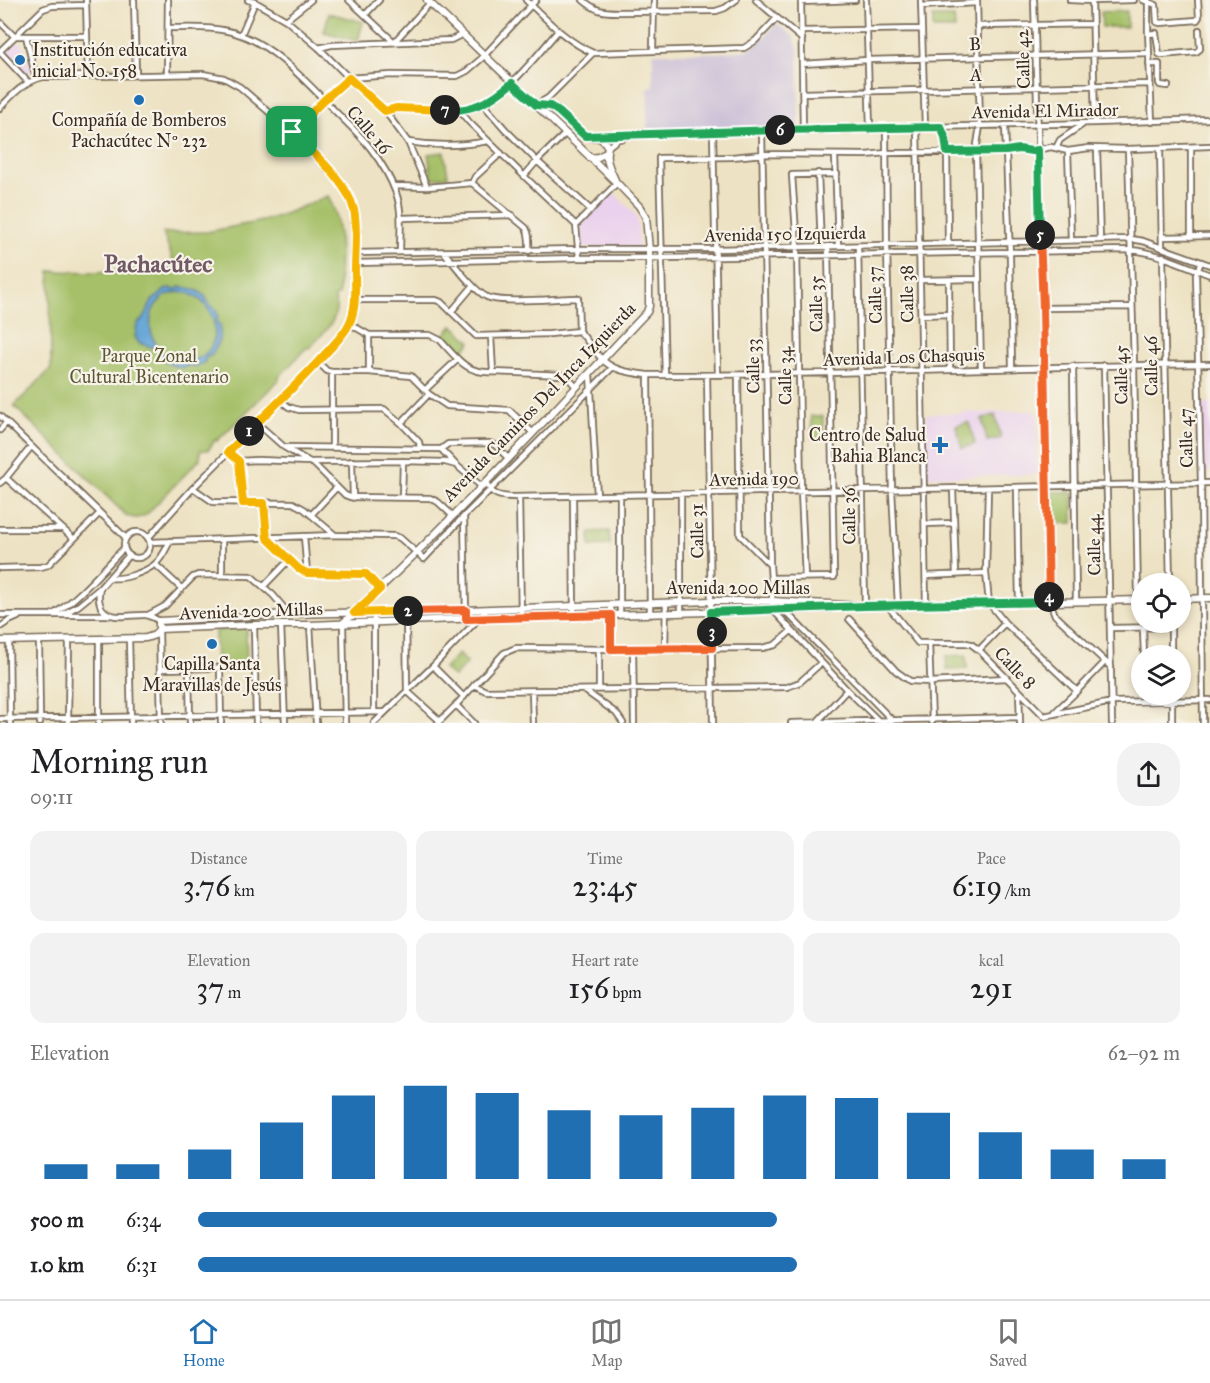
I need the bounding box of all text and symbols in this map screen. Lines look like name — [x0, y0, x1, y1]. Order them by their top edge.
street label: Calle 42 — [1011, 29, 1035, 89]
street label: B — [969, 33, 981, 55]
place label: Institución educativa inicial No. 158 — [32, 39, 188, 82]
marker: Institución educativa inicial No. 158 — [13, 53, 27, 67]
street label: A — [969, 64, 982, 86]
marker: Compañía de Bomberos Pachacútec Nº 232 — [132, 93, 146, 107]
pin: 7 — [430, 95, 460, 125]
street label: Avenida El Mirador — [970, 99, 1119, 123]
text: 7 — [441, 100, 449, 119]
street label: Calle 16 — [342, 101, 397, 159]
pin — [266, 106, 317, 157]
place label: Compañía de Bomberos Pachacútec Nº 232 — [52, 109, 226, 152]
icon: arrive — [275, 115, 308, 148]
pin: 6 — [765, 115, 795, 145]
text: 6 — [776, 120, 784, 139]
pin: 5 — [1025, 220, 1055, 250]
street label: Avenida 150 Izquierda — [703, 222, 867, 247]
text: 5 — [1036, 225, 1044, 244]
district label: Pachacútec — [104, 249, 212, 279]
street label: Calle 38 — [895, 265, 919, 323]
street label: Calle 37 — [863, 266, 887, 324]
street label: Calle 35 — [804, 275, 827, 332]
street label: Avenida Caminos Del Inca Izquierda — [437, 297, 641, 508]
street label: Calle 46 — [1139, 335, 1163, 396]
street label: Calle 33 — [742, 338, 764, 394]
street label: Avenida Los Chasquis — [822, 343, 985, 372]
park label: Parque Zonal Cultural Bicentenario — [69, 345, 229, 388]
street label: Calle 45 — [1109, 345, 1133, 405]
street label: Calle 34 — [773, 346, 797, 405]
street label: Calle 47 — [1174, 408, 1198, 468]
pin: 1 — [234, 416, 264, 446]
text: 1 — [246, 421, 252, 440]
place label: Centro de Salud Bahia Blanca — [809, 424, 926, 467]
marker: Centro de Salud Bahia Blanca — [931, 436, 949, 454]
street label: Avenida 190 — [708, 467, 799, 491]
street label: Calle 36 — [837, 486, 860, 545]
street label: Calle 31 — [686, 503, 708, 559]
street label: Calle 44 — [1082, 513, 1106, 576]
map controls — [1131, 573, 1191, 705]
button: locate — [1131, 573, 1191, 633]
street label: Avenida 200 Millas — [665, 577, 810, 599]
pin: 4 — [1034, 582, 1064, 612]
text: 4 — [1045, 587, 1053, 606]
pin: 2 — [393, 596, 423, 626]
street label: Avenida 200 Millas — [178, 598, 323, 625]
text: 2 — [404, 601, 412, 620]
pin: 3 — [697, 617, 727, 647]
text: 3 — [709, 622, 715, 641]
marker: Capilla Santa Maravillas de Jesús — [205, 637, 219, 651]
street label: Calle 8 — [990, 642, 1040, 694]
button: layers — [1131, 645, 1191, 705]
place label: Capilla Santa Maravillas de Jesús — [142, 653, 282, 697]
text: Morning run — [30, 742, 208, 782]
button: share — [1117, 743, 1180, 806]
text: 09:11 — [30, 785, 73, 809]
text: Distance — [190, 849, 247, 868]
text: Time — [587, 849, 623, 868]
text: Pace — [977, 849, 1006, 868]
text: 3.76 — [183, 868, 230, 904]
text: 23:45 — [572, 868, 638, 904]
text: 6:19 — [952, 868, 1002, 904]
text: km — [230, 881, 255, 900]
text: /km — [1002, 881, 1031, 900]
text: Elevation — [187, 951, 250, 970]
text: Heart rate — [571, 951, 639, 970]
text: kcal — [979, 951, 1004, 970]
text: 37 — [196, 970, 224, 1006]
text: 156 — [568, 970, 609, 1006]
text: 291 — [970, 970, 1013, 1006]
text: m — [224, 983, 241, 1002]
text: bpm — [609, 983, 642, 1002]
text: Elevation — [30, 1041, 109, 1065]
text: 62–92 m — [1108, 1041, 1180, 1065]
text: 500 m — [30, 1208, 84, 1232]
text: 6:34 — [126, 1208, 160, 1232]
text: 1.0 km — [30, 1253, 84, 1277]
text: 6:31 — [126, 1253, 157, 1277]
tab: Home — [183, 1315, 225, 1370]
tab: Map — [590, 1315, 623, 1370]
tab: Saved — [989, 1315, 1027, 1370]

